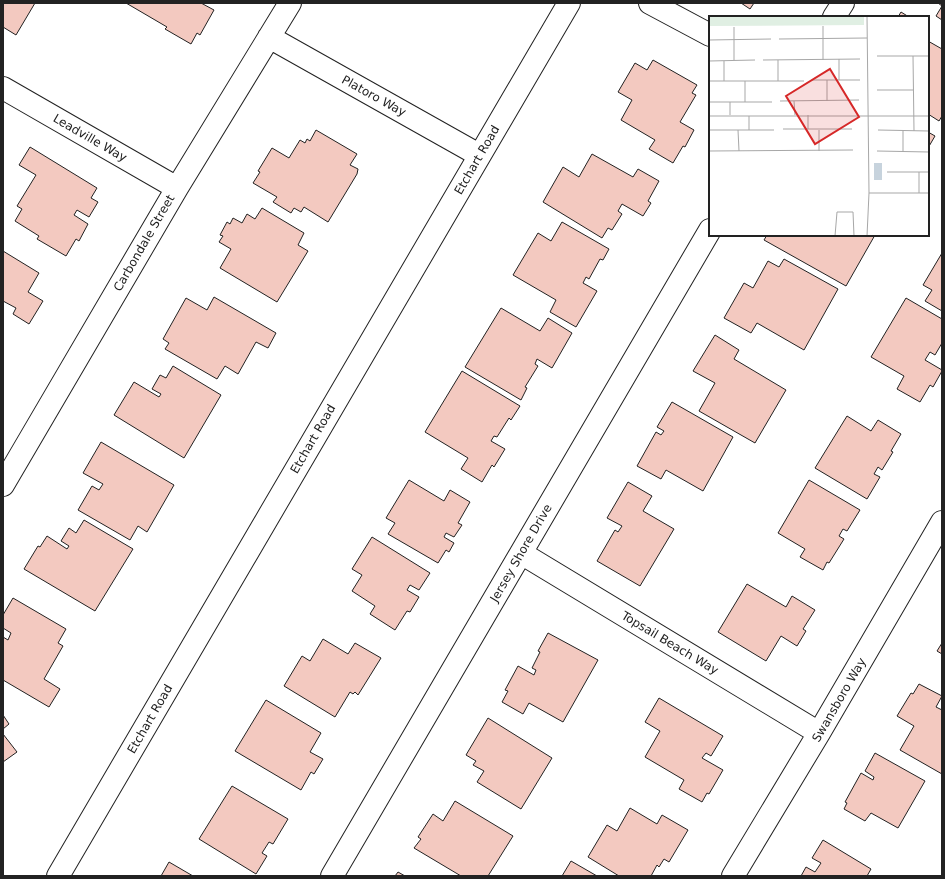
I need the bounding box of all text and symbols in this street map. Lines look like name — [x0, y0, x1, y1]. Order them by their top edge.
inset map — [709, 16, 929, 236]
street label: Platoro Way — [339, 73, 409, 119]
street label: Leadville Way — [51, 111, 129, 165]
street label: Etchart Road — [452, 123, 502, 197]
street label: Carbondale Street — [111, 192, 178, 294]
street label: Etchart Road — [288, 402, 338, 476]
street label: Jersey Shore Drive — [487, 502, 555, 605]
street label: Topsail Beach Way — [618, 608, 721, 678]
street label: Swansboro Way — [809, 655, 869, 745]
street label: Etchart Road — [125, 682, 175, 756]

